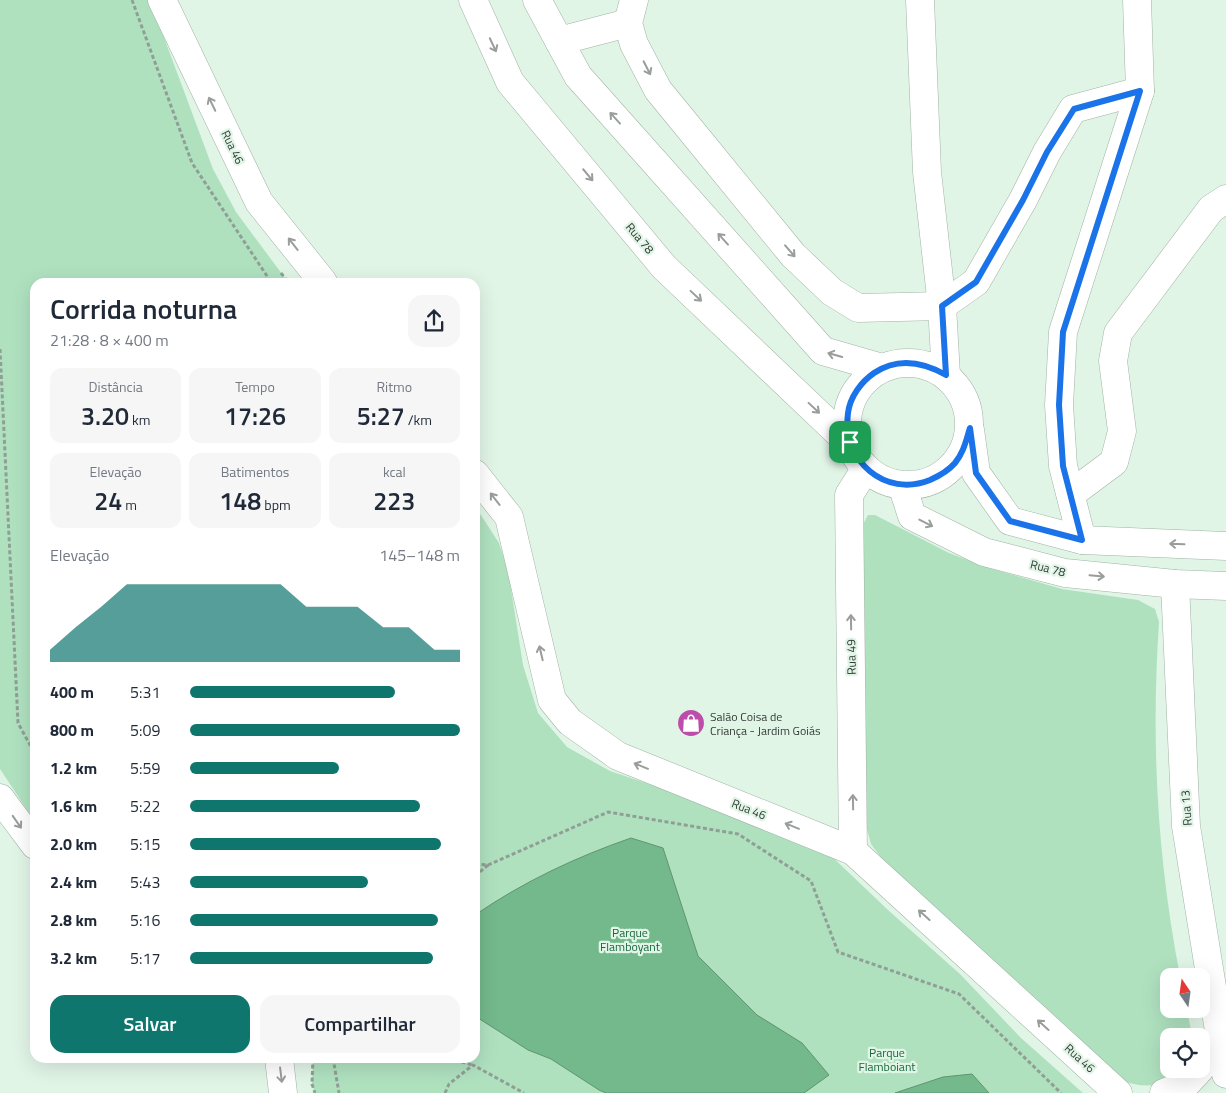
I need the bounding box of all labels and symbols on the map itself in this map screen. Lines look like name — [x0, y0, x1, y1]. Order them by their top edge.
one-way arrow — [488, 37, 498, 52]
one-way arrow — [643, 60, 652, 75]
one-way arrow — [207, 97, 217, 112]
one-way arrow — [609, 111, 621, 124]
street label: Rua 46 — [217, 127, 250, 168]
one-way arrow — [582, 168, 593, 181]
street label: Rua 78 — [621, 218, 659, 258]
one-way arrow — [717, 233, 729, 246]
one-way arrow — [287, 238, 298, 251]
one-way arrow — [784, 244, 796, 257]
one-way arrow — [689, 290, 702, 302]
one-way arrow — [827, 349, 843, 359]
one-way arrow — [807, 402, 820, 414]
pin — [829, 421, 871, 463]
one-way arrow — [489, 493, 500, 506]
one-way arrow — [918, 519, 933, 528]
one-way arrow — [1170, 539, 1186, 549]
street label: Rua 78 — [1028, 554, 1068, 582]
one-way arrow — [1088, 571, 1104, 581]
one-way arrow — [846, 614, 855, 630]
street label: Rua 49 — [841, 639, 861, 675]
one-way arrow — [536, 646, 545, 662]
place label: Salão Coisa de Criança - Jardim Goiás — [710, 707, 821, 740]
shop icon: Salão Coisa de Criança - Jardim Goiás — [676, 708, 706, 738]
one-way arrow — [634, 760, 649, 770]
street label: Rua 13 — [1175, 789, 1197, 827]
street label: Rua 46 — [729, 793, 769, 825]
one-way arrow — [848, 794, 858, 810]
one-way arrow — [12, 815, 22, 829]
one-way arrow — [785, 821, 800, 830]
one-way arrow — [917, 909, 930, 921]
park label: Parque Flamboyant — [600, 923, 661, 956]
north arrow — [1160, 968, 1210, 1018]
one-way arrow — [1037, 1019, 1050, 1031]
street label: Rua 46 — [1060, 1039, 1100, 1077]
park label: Parque Flamboiant — [858, 1043, 916, 1076]
one-way arrow — [276, 1067, 286, 1083]

